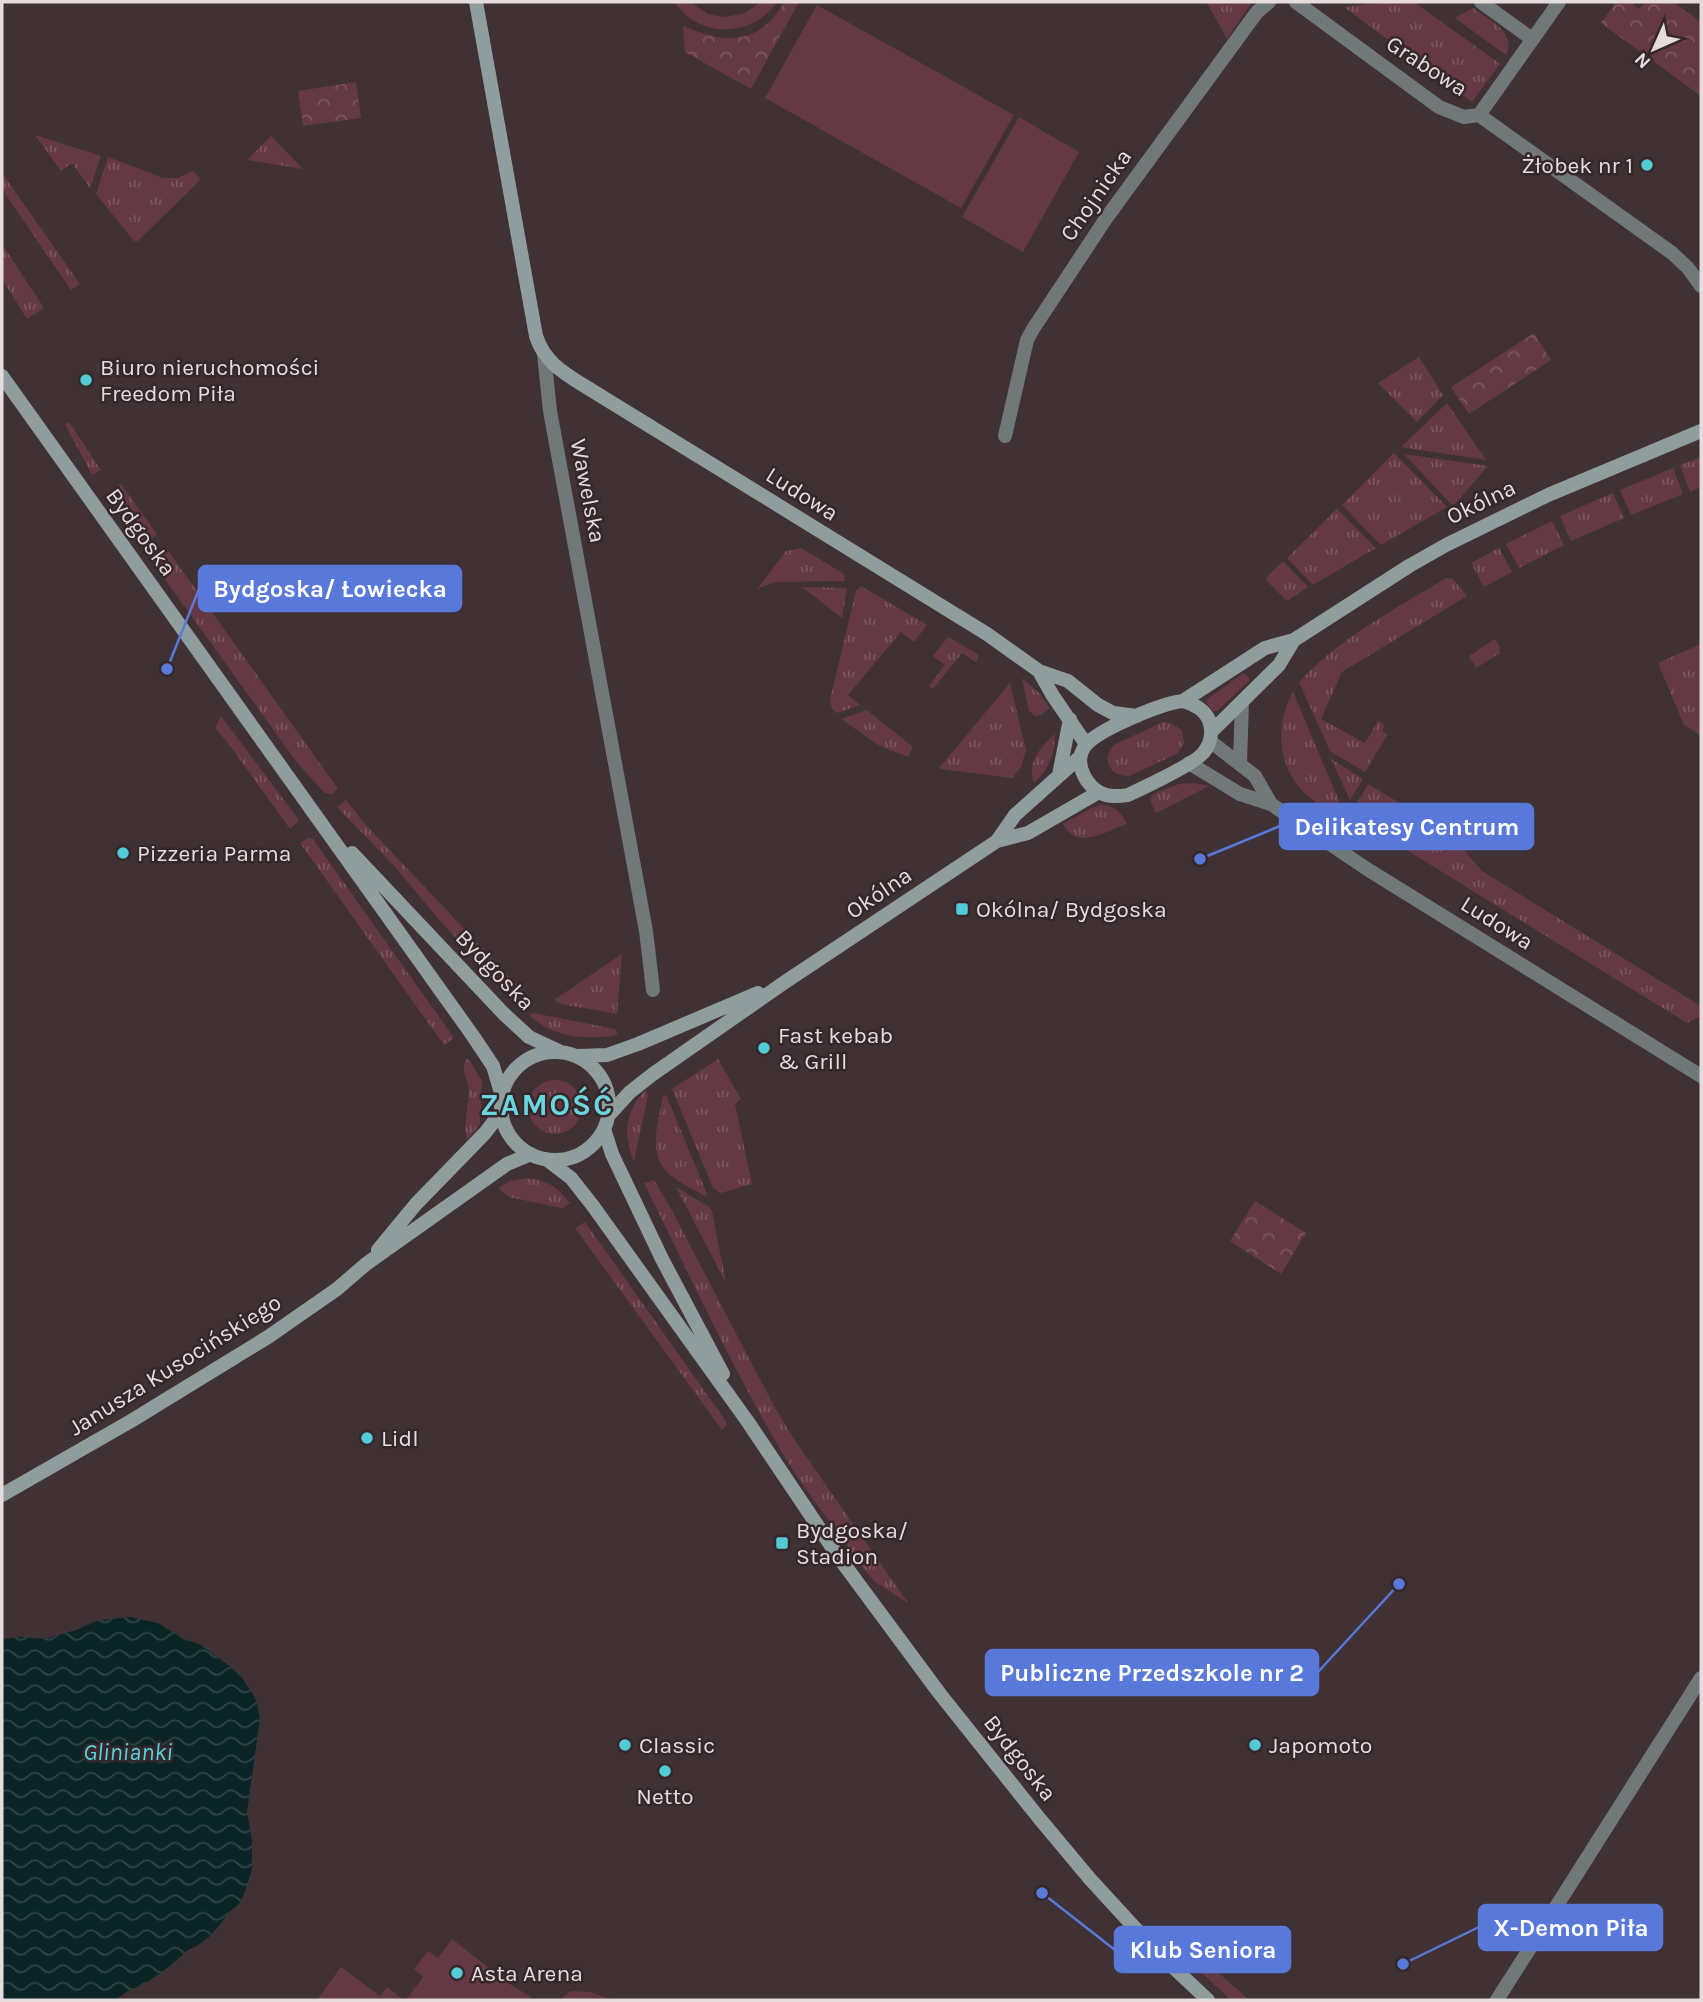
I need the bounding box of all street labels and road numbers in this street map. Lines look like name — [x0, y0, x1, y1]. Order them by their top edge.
street label: Grabowa — [1381, 30, 1473, 102]
street label: Chojnicka — [1055, 144, 1137, 246]
street label: Wawelska — [565, 437, 611, 545]
street label: Ludowa — [761, 461, 843, 527]
street label: Okólna — [1442, 474, 1520, 530]
street label: Bydgoska — [100, 483, 182, 581]
street label: Okólna — [841, 861, 917, 925]
street label: Ludowa — [1456, 890, 1538, 956]
street label: Bydgoska — [450, 924, 540, 1016]
street label: Janusza Kusocińskiego — [64, 1289, 286, 1441]
street label: Bydgoska — [978, 1710, 1062, 1806]

